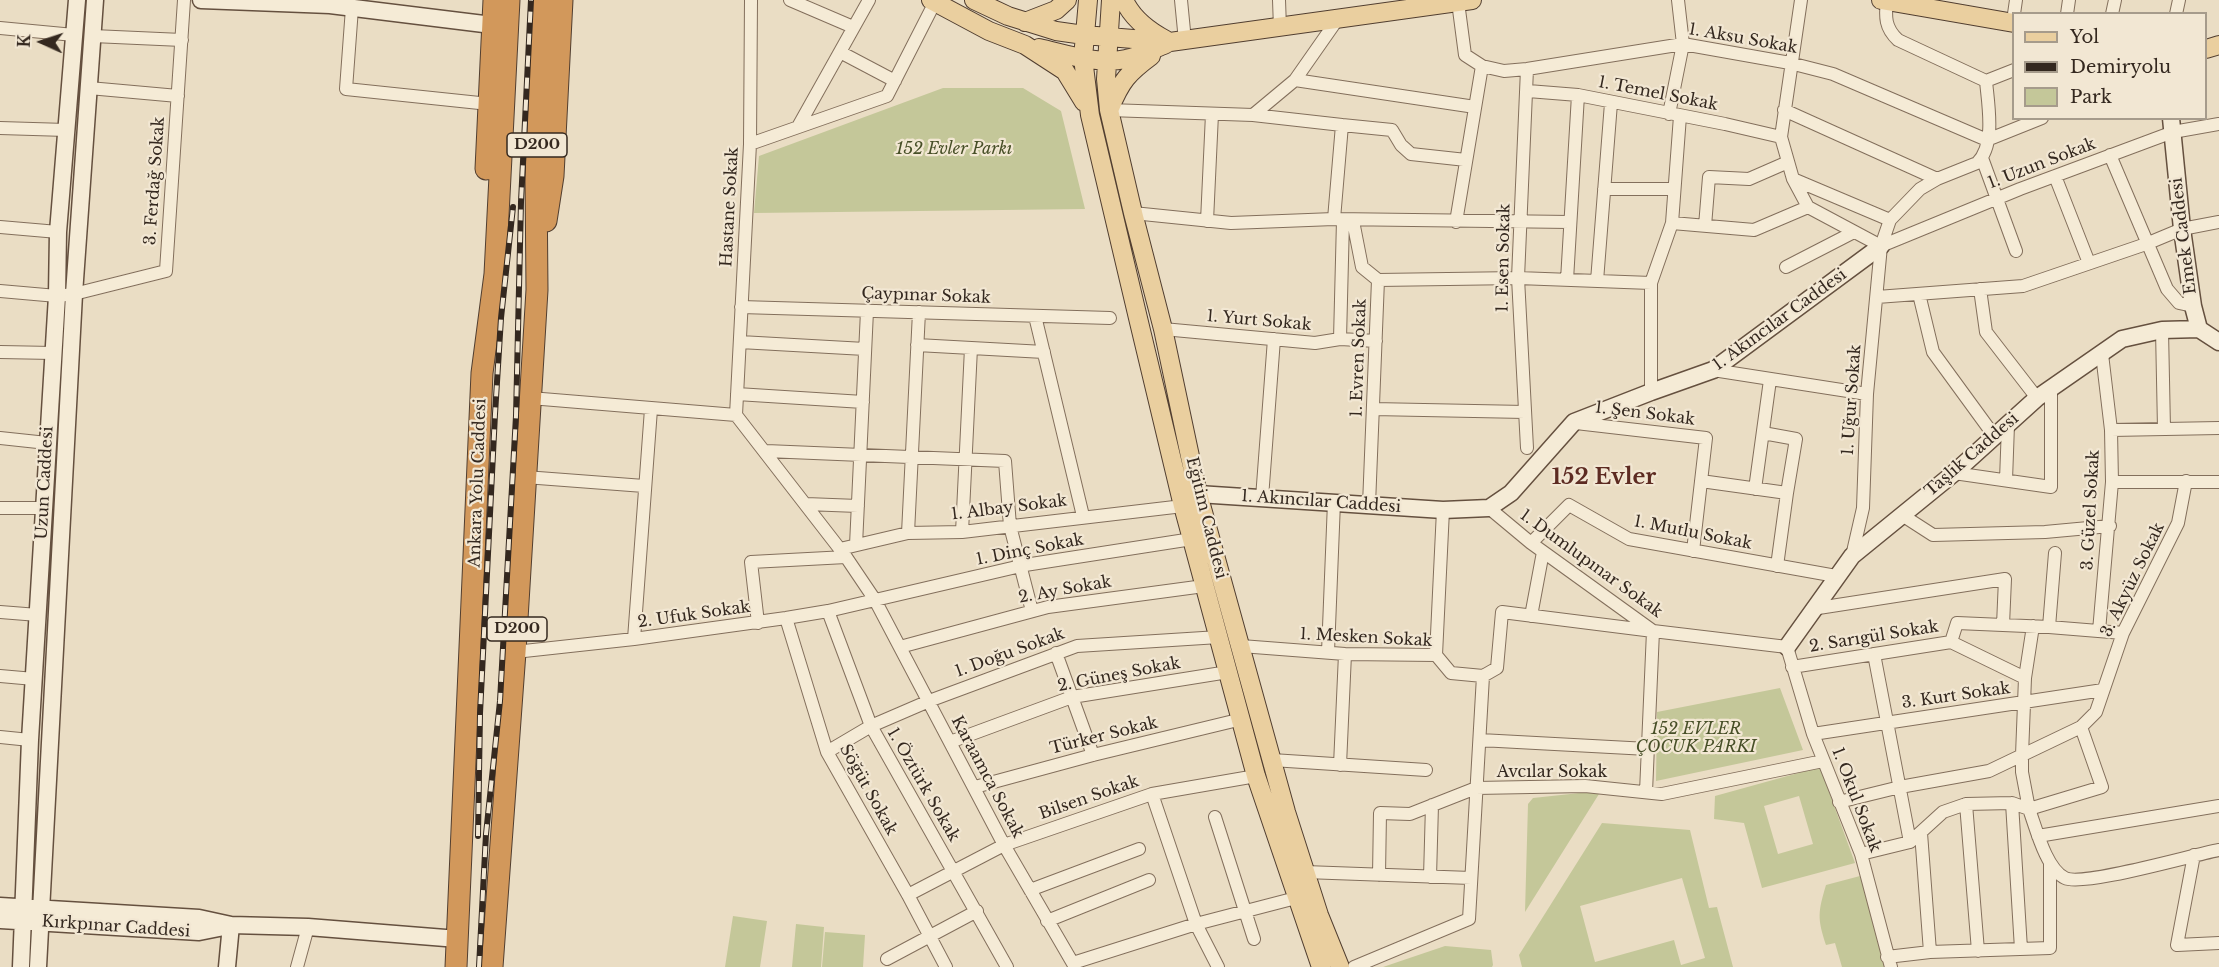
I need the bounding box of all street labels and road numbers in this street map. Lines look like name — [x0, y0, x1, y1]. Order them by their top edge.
street label: 1. Aksu Sokak — [1687, 20, 1799, 58]
street label: 1. Temel Sokak — [1596, 73, 1720, 115]
street label: 3. Ferdağ Sokak — [141, 116, 169, 246]
road number: D200 — [507, 133, 567, 157]
street label: 1. Uzun Sokak — [1985, 135, 2099, 193]
street label: Hastane Sokak — [717, 147, 743, 267]
street label: Emek Caddesi — [2167, 176, 2201, 296]
street label: 1. Esen Sokak — [1493, 203, 1515, 313]
street label: 1. Akıncılar Caddesi — [1710, 265, 1850, 375]
street label: Çaypınar Sokak — [861, 284, 991, 308]
street label: 1. Evren Sokak — [1347, 298, 1371, 418]
street label: 1. Yurt Sokak — [1206, 307, 1312, 335]
street label: 1. Uğur Sokak — [1839, 344, 1865, 456]
street label: Ankara Yolu Caddesi — [465, 398, 491, 568]
street label: 1. Şen Sokak — [1594, 398, 1696, 430]
street label: Taşlık Caddesi — [1921, 409, 2023, 501]
street label: Uzun Caddesi — [32, 426, 58, 540]
street label: 3. Güzel Sokak — [2078, 449, 2104, 571]
street label: Eğitim Caddesi — [1182, 455, 1230, 581]
street label: 1. Akıncılar Caddesi — [1240, 487, 1402, 517]
street label: 1. Albay Sokak — [950, 491, 1068, 525]
street label: 1. Dumlupınar Sokak — [1516, 506, 1666, 622]
street label: 1. Mutlu Sokak — [1632, 512, 1754, 554]
street label: 3. Akyüz Sokak — [2097, 520, 2169, 640]
street label: 1. Dinç Sokak — [975, 530, 1085, 570]
street label: 2. Ay Sokak — [1017, 572, 1113, 608]
street label: 2. Ufuk Sokak — [637, 598, 751, 632]
road number: D200 — [487, 617, 547, 641]
street label: 2. Sarıgül Sokak — [1808, 617, 1940, 657]
street label: 1. Doğu Sokak — [953, 624, 1067, 682]
street label: 1. Mesken Sokak — [1299, 625, 1433, 651]
street label: 2. Güneş Sokak — [1056, 654, 1182, 696]
street label: 3. Kurt Sokak — [1901, 679, 2011, 713]
street label: Karaamca Sokak — [947, 713, 1027, 841]
street label: Türker Sokak — [1048, 713, 1160, 759]
street label: 1. Öztürk Sokak — [883, 725, 963, 845]
street label: Söğüt Sokak — [835, 741, 901, 839]
street label: 1. Okul Sokak — [1827, 745, 1885, 855]
street label: Avcılar Sokak — [1497, 762, 1607, 782]
street label: Bilsen Sokak — [1037, 772, 1141, 824]
street label: Kırkpınar Caddesi — [41, 912, 191, 942]

